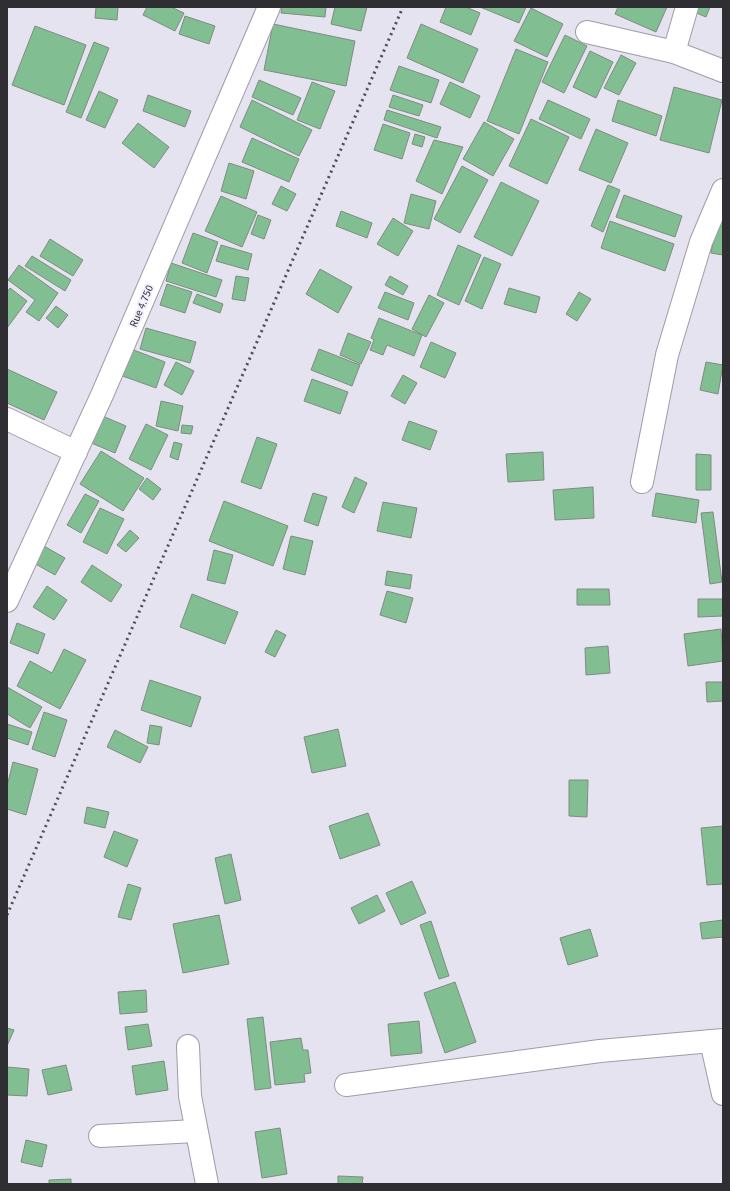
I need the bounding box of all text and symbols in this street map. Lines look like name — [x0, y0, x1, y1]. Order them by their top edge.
street label: Rue 4.750 — [126, 283, 157, 330]

